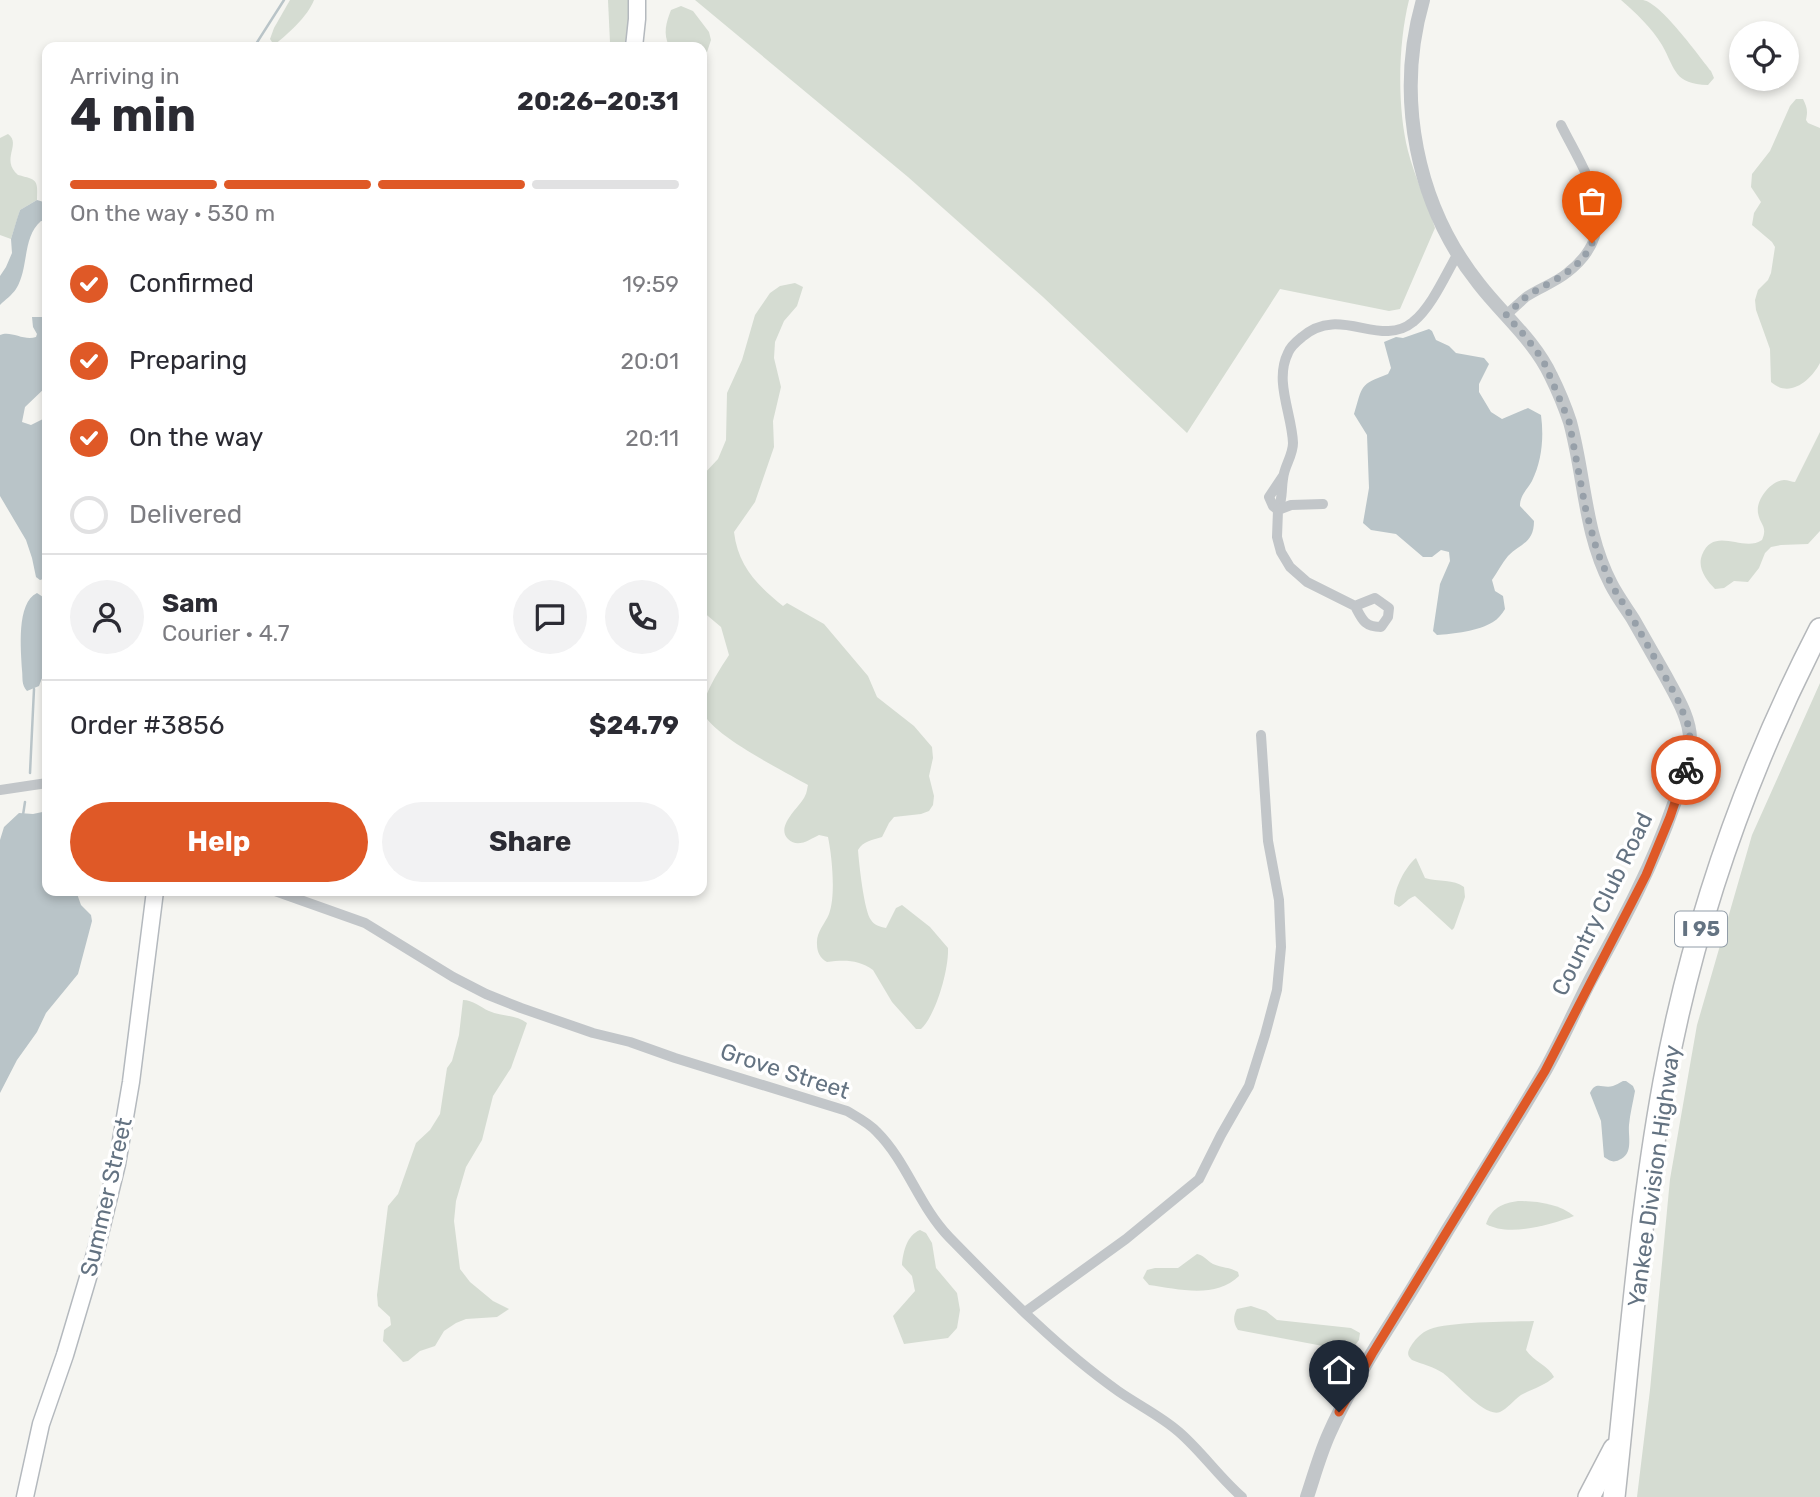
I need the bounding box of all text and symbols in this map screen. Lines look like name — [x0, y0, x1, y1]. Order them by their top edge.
map controls — [1729, 21, 1799, 91]
button: locate — [1729, 21, 1799, 91]
text: Arriving in — [70, 62, 180, 90]
text: 20:26–20:31 — [517, 86, 679, 117]
text: 4 min — [70, 88, 196, 143]
pin — [1562, 171, 1622, 243]
icon: bag — [1573, 182, 1611, 220]
text: On the way · 530 m — [70, 199, 275, 227]
icon: check — [70, 265, 108, 303]
text: Confirmed — [129, 268, 254, 299]
text: 19:59 — [622, 270, 679, 298]
icon: check — [70, 342, 108, 380]
text: Preparing — [129, 345, 247, 376]
text: 20:01 — [621, 347, 679, 375]
icon: check — [70, 419, 108, 457]
text: On the way — [129, 422, 263, 453]
text: 20:11 — [625, 424, 679, 452]
text: Delivered — [129, 499, 242, 530]
button: person — [70, 580, 144, 654]
button: chat — [513, 580, 587, 654]
button: phone — [605, 580, 679, 654]
text: Sam — [162, 588, 218, 619]
text: Courier · 4.7 — [162, 619, 289, 647]
text: Order #3856 — [70, 710, 224, 741]
text: $24.79 — [589, 710, 679, 741]
courier — [1651, 735, 1721, 805]
icon: bike — [1667, 751, 1705, 789]
button: Help — [70, 802, 368, 882]
button: Share — [382, 802, 679, 882]
street label: Country Club Road — [1546, 808, 1658, 1000]
road number: I 95 — [1675, 912, 1727, 946]
street label: Grove Street — [717, 1037, 853, 1105]
street label: Yankee Division Highway — [1622, 1043, 1686, 1309]
street label: Summer Street — [74, 1115, 138, 1279]
pin — [1309, 1340, 1369, 1412]
icon: home — [1320, 1351, 1358, 1389]

